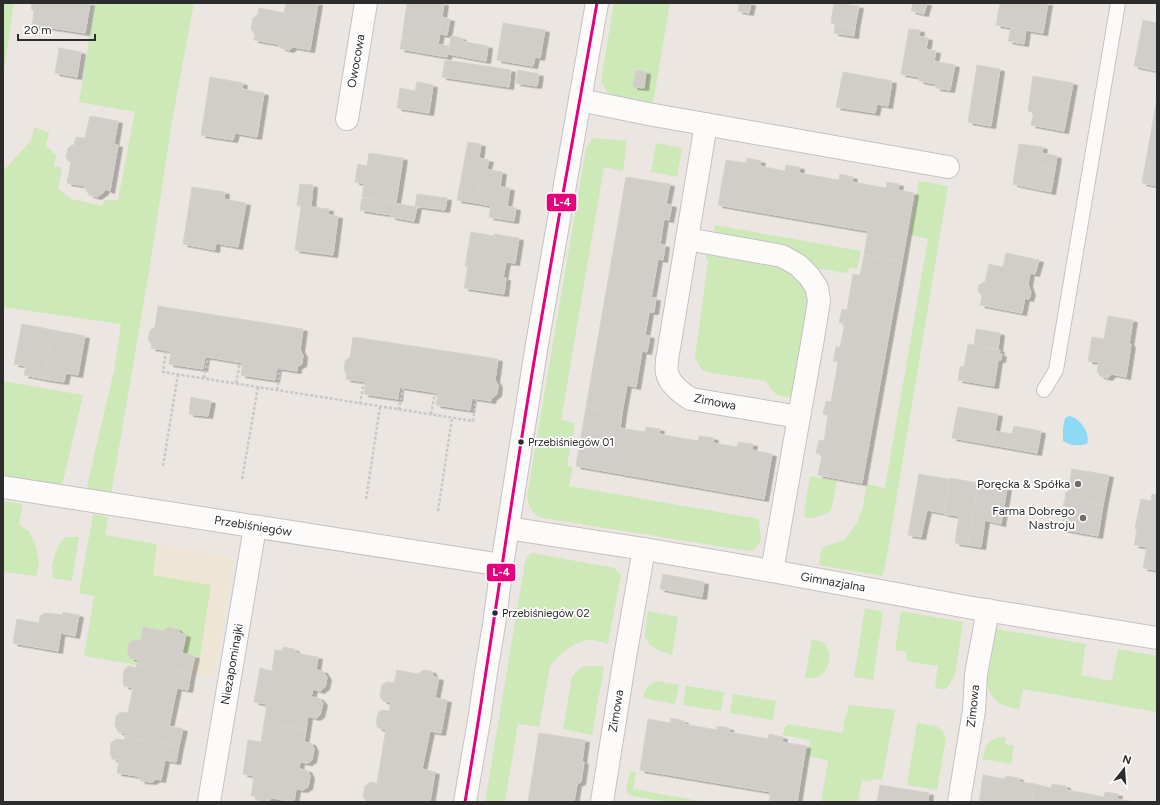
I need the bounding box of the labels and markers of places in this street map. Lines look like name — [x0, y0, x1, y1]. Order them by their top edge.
place label: Przebiśniegów 01 — [528, 436, 614, 449]
marker: Przebiśniegów 01 — [516, 437, 526, 447]
place label: Poręcka & Spółka — [977, 477, 1070, 491]
marker: Poręcka & Spółka — [1073, 479, 1083, 489]
place label: Farma Dobrego Nastroju — [992, 504, 1075, 532]
marker: Farma Dobrego Nastroju — [1078, 513, 1088, 523]
place label: Przebiśniegów 02 — [502, 607, 590, 620]
marker: Przebiśniegów 02 — [490, 608, 500, 618]

